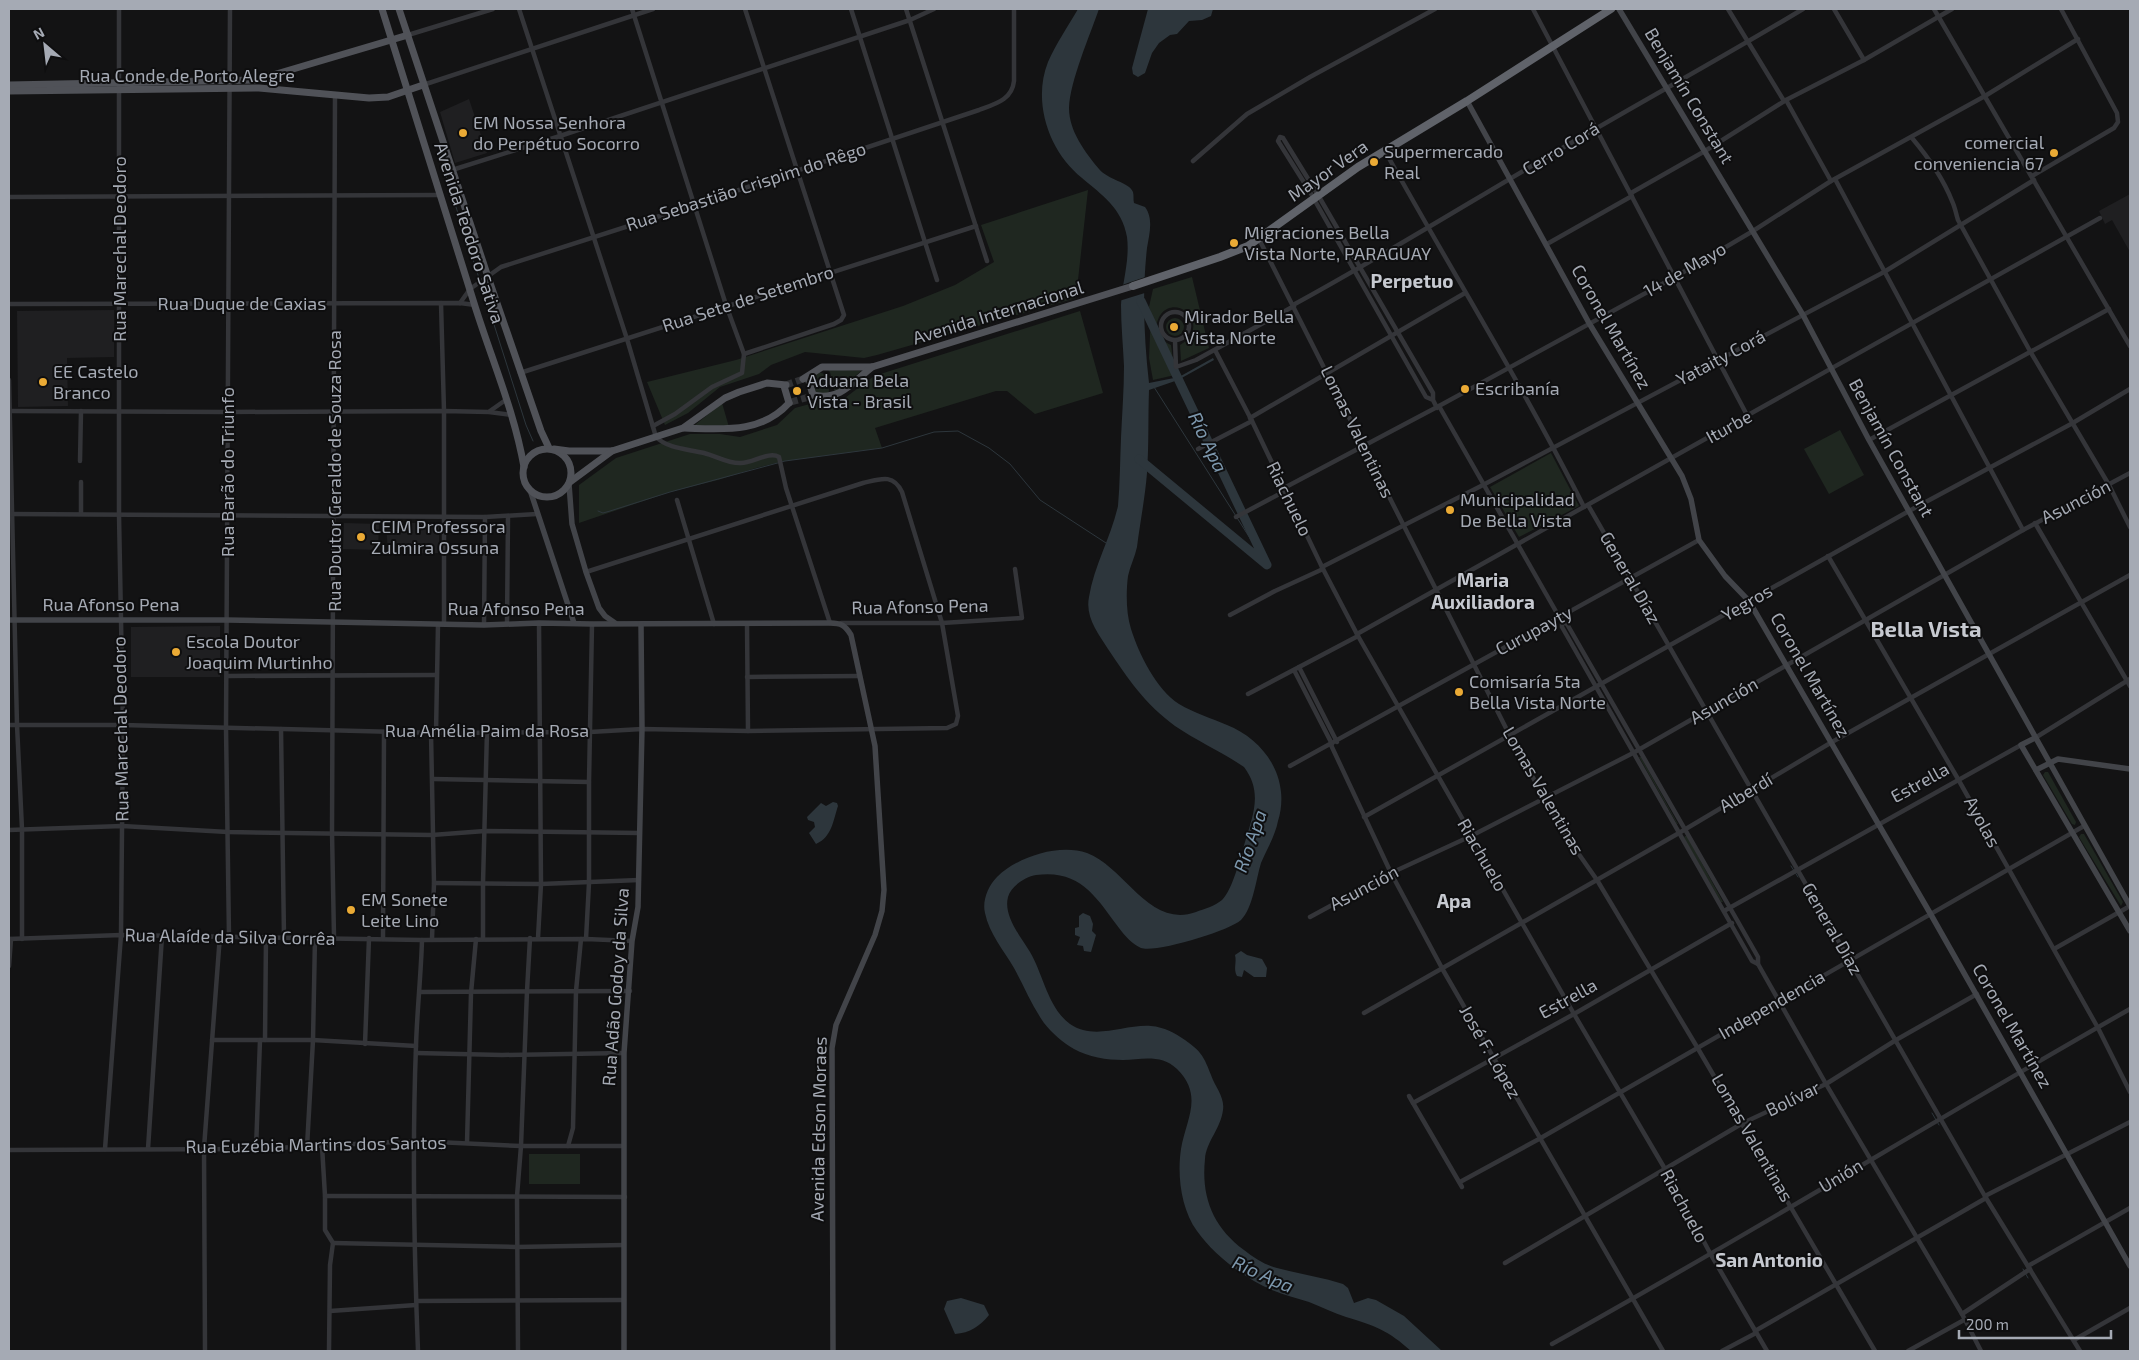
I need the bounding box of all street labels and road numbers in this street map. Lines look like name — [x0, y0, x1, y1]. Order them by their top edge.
street label: Benjamín Constant — [1641, 24, 1739, 167]
street label: Rua Conde de Porto Alegre — [79, 64, 295, 86]
street label: Cerro Corá — [1518, 117, 1603, 180]
street label: Mayor Vera — [1283, 135, 1372, 206]
street label: Rua Sebastião Crispim do Rêgo — [623, 137, 868, 235]
street label: Avenida Teodoro Sativa — [430, 139, 510, 326]
street label: Rua Marechal Deodoro — [108, 156, 130, 342]
street label: 14 de Mayo — [1639, 237, 1730, 302]
street label: Rua Sete de Setembro — [659, 260, 836, 336]
street label: Coronel Martínez — [1567, 260, 1656, 393]
street label: Avenida Internacional — [910, 275, 1086, 349]
street label: Rua Duque de Caxias — [158, 292, 326, 314]
street label: Yataity Corá — [1672, 324, 1769, 390]
street label: Rua Doutor Geraldo de Souza Rosa — [323, 330, 345, 612]
street label: Lomas Valentinas — [1316, 362, 1399, 501]
street label: Benjamín Constant — [1845, 375, 1939, 521]
street label: Rua Barão do Triunfo — [216, 387, 238, 557]
street label: Iturbe — [1702, 405, 1755, 448]
street label: Riachuelo — [1262, 458, 1317, 539]
street label: Asunción — [2037, 474, 2114, 528]
street label: General Díaz — [1596, 528, 1666, 627]
street label: Yegros — [1717, 579, 1776, 625]
street label: Rua Afonso Pena — [42, 593, 180, 615]
street label: Rua Afonso Pena — [851, 594, 989, 618]
street label: Rua Afonso Pena — [447, 597, 585, 619]
street label: Curupayty — [1491, 600, 1576, 660]
street label: Coronel Martínez — [1766, 608, 1855, 741]
street label: Rua Marechal Deodoro — [107, 636, 133, 822]
street label: Asunción — [1686, 672, 1761, 728]
street label: Rua Amélia Paim da Rosa — [385, 719, 589, 741]
street label: Lomas Valentinas — [1498, 722, 1590, 859]
street label: Estrella — [1886, 757, 1953, 807]
street label: Alberdí — [1715, 767, 1777, 817]
street label: Ayolas — [1960, 792, 2006, 851]
street label: Riachuelo — [1453, 814, 1512, 895]
street label: Asunción — [1325, 860, 1402, 914]
street label: General Díaz — [1798, 879, 1868, 978]
street label: Rua Adão Godoy da Silva — [597, 887, 633, 1087]
street label: Rua Alaíde da Silva Corrêa — [124, 923, 336, 949]
street label: Coronel Martínez — [1968, 959, 2057, 1092]
street label: Independencia — [1714, 965, 1829, 1043]
street label: Estrella — [1534, 973, 1601, 1023]
street label: José F. López — [1455, 1001, 1526, 1102]
street label: Avenida Edson Moraes — [805, 1036, 831, 1222]
street label: Lomas Valentinas — [1707, 1069, 1799, 1206]
street label: Bolívar — [1762, 1076, 1823, 1121]
street label: Rua Euzébia Martins dos Santos — [185, 1131, 447, 1157]
street label: Unión — [1814, 1153, 1867, 1197]
street label: Riachuelo — [1656, 1165, 1713, 1246]

